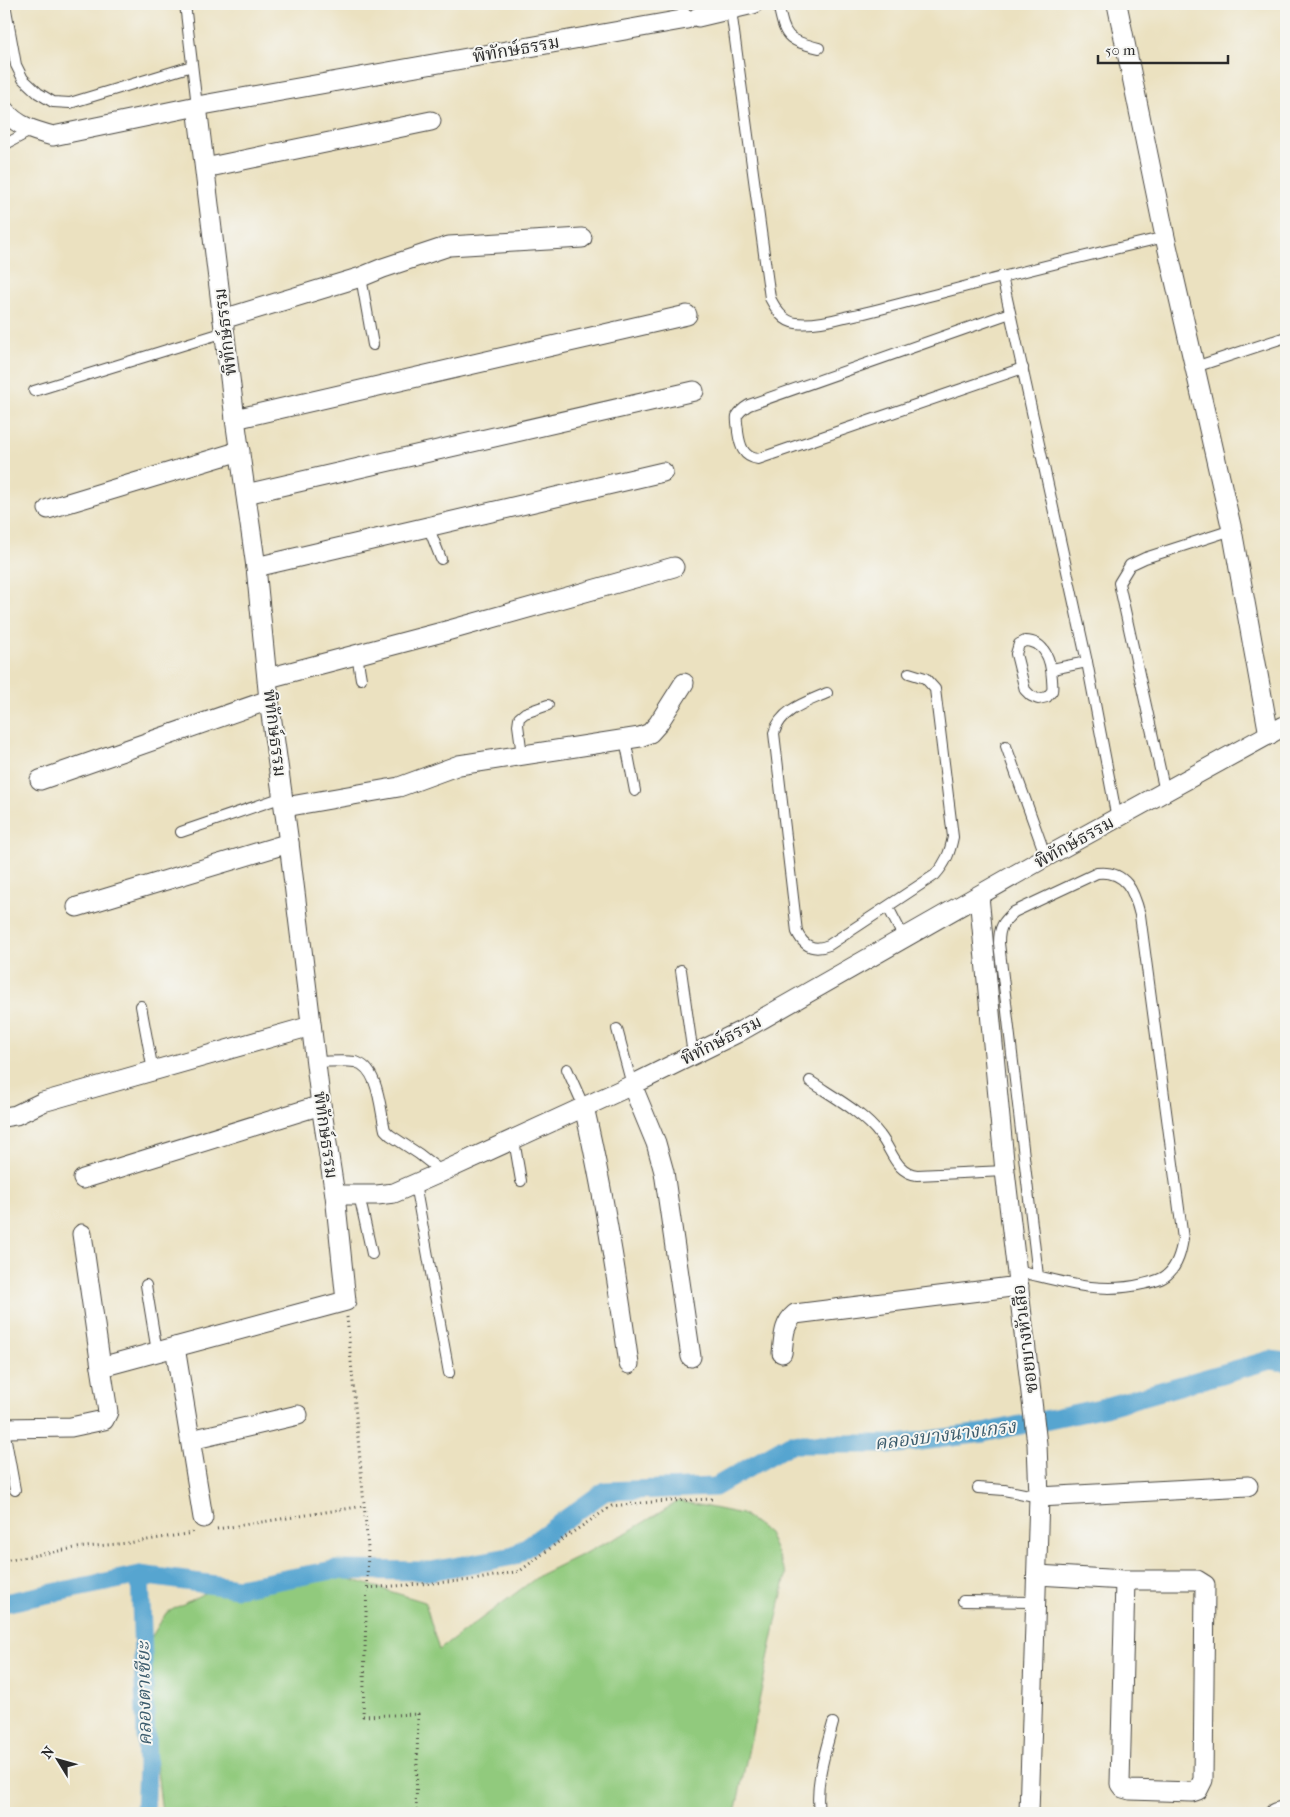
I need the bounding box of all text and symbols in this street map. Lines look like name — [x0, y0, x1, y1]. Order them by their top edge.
street label: พิทักษ์ธรรม — [471, 31, 561, 67]
scale bar — [1098, 32, 1228, 64]
text: 50 m — [1105, 41, 1136, 59]
street label: พิทักษ์ธรรม — [209, 287, 241, 377]
street label: พิทักษ์ธรรม — [259, 688, 291, 778]
street label: พิทักษ์ธรรม — [1030, 811, 1118, 873]
street label: พิทักษ์ธรรม — [677, 1010, 765, 1070]
street label: พิทักษ์ธรรม — [309, 1090, 343, 1180]
street label: ซอยบางหัวเสือ — [1008, 1283, 1043, 1395]
water label: คลองบางนางเกรง — [873, 1415, 1019, 1455]
water label: คลองตาเซียะ — [132, 1640, 156, 1746]
north arrow — [32, 1734, 82, 1784]
text: N — [38, 1743, 58, 1762]

